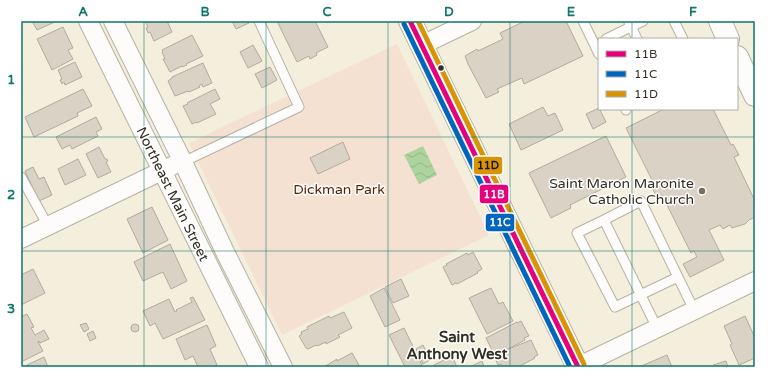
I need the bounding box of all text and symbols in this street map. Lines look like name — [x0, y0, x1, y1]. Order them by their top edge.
text: A — [78, 4, 88, 20]
text: B — [200, 4, 210, 20]
text: C — [322, 4, 332, 20]
text: D — [444, 4, 454, 20]
text: E — [567, 4, 575, 20]
text: F — [689, 4, 697, 20]
legend — [598, 38, 738, 110]
text: 11B — [634, 47, 657, 61]
unlabelled marker — [436, 63, 446, 73]
text: 11C — [634, 67, 657, 81]
text: 1 — [7, 72, 15, 88]
text: 11D — [634, 87, 658, 101]
street label: Northeast Main Street — [133, 124, 213, 265]
line badge: 11D — [473, 156, 503, 175]
text: 11D — [477, 159, 499, 172]
place label: Saint Maron Maronite Catholic Church — [549, 175, 694, 208]
park label: Dickman Park — [293, 181, 385, 198]
line badge: 11B — [479, 184, 509, 204]
marker: Saint Maron Maronite Catholic Church — [697, 186, 707, 196]
text: 2 — [7, 187, 15, 203]
text: 11B — [483, 188, 505, 201]
line badge: 11C — [485, 213, 515, 232]
text: 11C — [489, 216, 511, 229]
text: 3 — [7, 301, 15, 317]
district label: Saint Anthony West — [407, 328, 508, 364]

